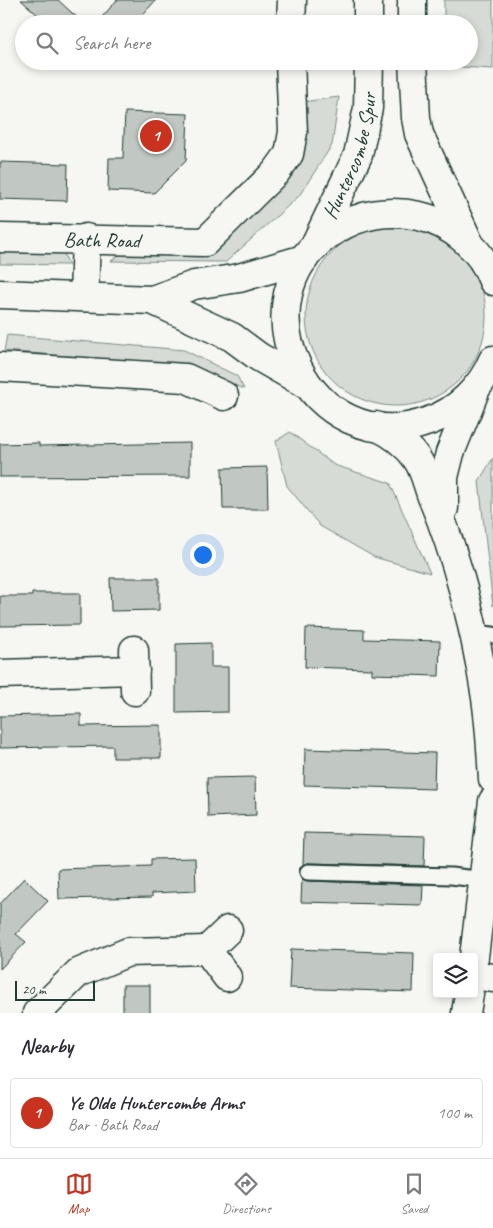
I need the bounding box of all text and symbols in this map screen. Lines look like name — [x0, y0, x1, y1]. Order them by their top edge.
search box — [15, 15, 478, 70]
icon: search — [33, 29, 61, 57]
text: Search here — [73, 31, 150, 55]
street label: Huntercombe Spur — [316, 91, 381, 223]
pin: 1 — [140, 117, 172, 155]
street label: Bath Road — [63, 226, 143, 254]
your location — [190, 542, 216, 568]
map controls — [433, 953, 478, 998]
button: layers — [433, 953, 478, 998]
scale bar — [15, 978, 95, 1001]
text: 20 m — [22, 981, 46, 998]
text: Nearby — [20, 1033, 73, 1059]
text: Ye Olde Huntercombe Arms — [68, 1091, 244, 1115]
text: 1 — [33, 1103, 41, 1123]
text: 100 m — [438, 1103, 472, 1123]
text: Bar · Bath Road — [68, 1115, 158, 1135]
tab: Map — [65, 1170, 93, 1217]
tab: Directions — [222, 1170, 271, 1217]
tab: Saved — [400, 1170, 428, 1217]

